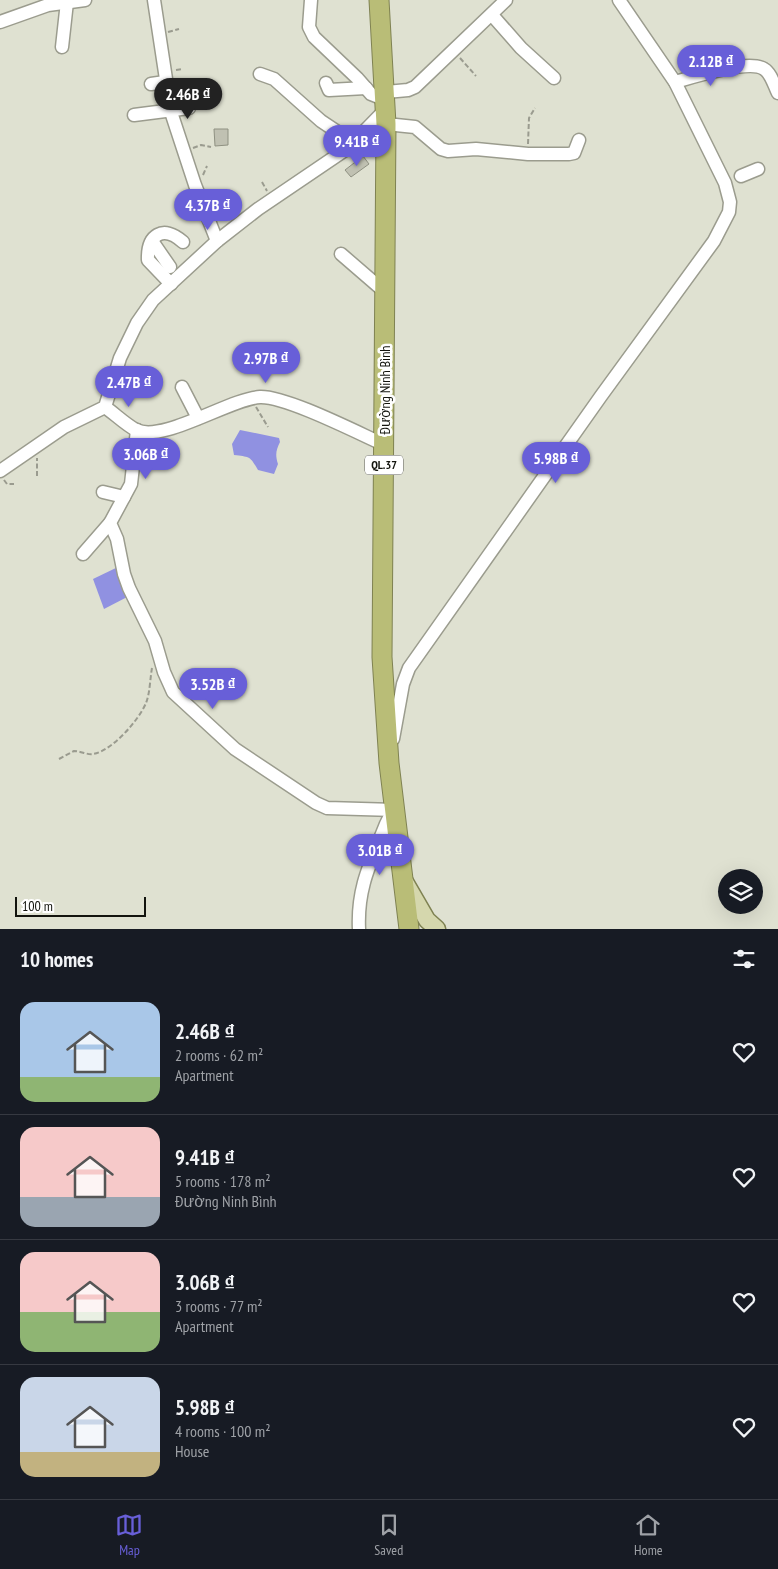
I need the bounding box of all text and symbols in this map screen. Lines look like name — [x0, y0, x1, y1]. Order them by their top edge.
pin: 2.12B ₫ — [665, 44, 757, 87]
text: 2.12B ₫ — [688, 51, 734, 71]
pin: 2.46B ₫ — [142, 78, 234, 120]
text: 2.46B ₫ — [165, 84, 211, 104]
pin: 9.41B ₫ — [311, 124, 403, 167]
text: 9.41B ₫ — [334, 131, 380, 151]
pin: 4.37B ₫ — [162, 188, 254, 231]
text: 4.37B ₫ — [185, 195, 231, 215]
pin: 2.97B ₫ — [220, 342, 312, 384]
street label: Đường Ninh Bình — [376, 346, 394, 435]
text: 2.97B ₫ — [243, 348, 289, 368]
pin: 2.47B ₫ — [83, 366, 175, 408]
text: 2.47B ₫ — [106, 372, 152, 392]
pin: 3.06B ₫ — [100, 438, 192, 480]
pin: 5.98B ₫ — [510, 442, 602, 484]
text: 3.06B ₫ — [123, 444, 169, 464]
text: 5.98B ₫ — [533, 448, 579, 468]
road number: QL.37 — [365, 456, 403, 474]
pin: 3.52B ₫ — [167, 668, 259, 710]
text: 3.52B ₫ — [190, 674, 236, 694]
pin: 3.01B ₫ — [334, 834, 426, 876]
text: 3.01B ₫ — [357, 840, 403, 860]
map controls — [718, 869, 763, 914]
button: layers — [718, 869, 763, 914]
scale bar — [15, 894, 146, 917]
text: 100 m — [22, 897, 53, 915]
icon: filters — [730, 945, 758, 973]
text: 10 homes — [20, 946, 93, 973]
text: 2.46B ₫ — [175, 1018, 235, 1045]
icon: home — [60, 1022, 120, 1082]
icon: heart — [730, 1038, 758, 1066]
text: 2 rooms · 62 m² — [175, 1045, 263, 1065]
text: Apartment — [175, 1065, 234, 1085]
text: 9.41B ₫ — [175, 1144, 235, 1171]
icon: home — [60, 1147, 120, 1207]
icon: heart — [730, 1163, 758, 1191]
text: 5 rooms · 178 m² — [175, 1171, 271, 1191]
text: Đường Ninh Bình — [175, 1191, 277, 1211]
text: 3.06B ₫ — [175, 1269, 235, 1296]
icon: home — [60, 1272, 120, 1332]
icon: heart — [730, 1288, 758, 1316]
text: 3 rooms · 77 m² — [175, 1296, 263, 1316]
text: Apartment — [175, 1316, 234, 1336]
text: 5.98B ₫ — [175, 1394, 235, 1421]
icon: home — [60, 1397, 120, 1457]
icon: heart — [730, 1413, 758, 1441]
text: 4 rooms · 100 m² — [175, 1421, 271, 1441]
text: House — [175, 1441, 209, 1461]
tab: Map — [115, 1511, 143, 1559]
tab: Saved — [374, 1511, 403, 1559]
tab: Home — [634, 1511, 663, 1559]

